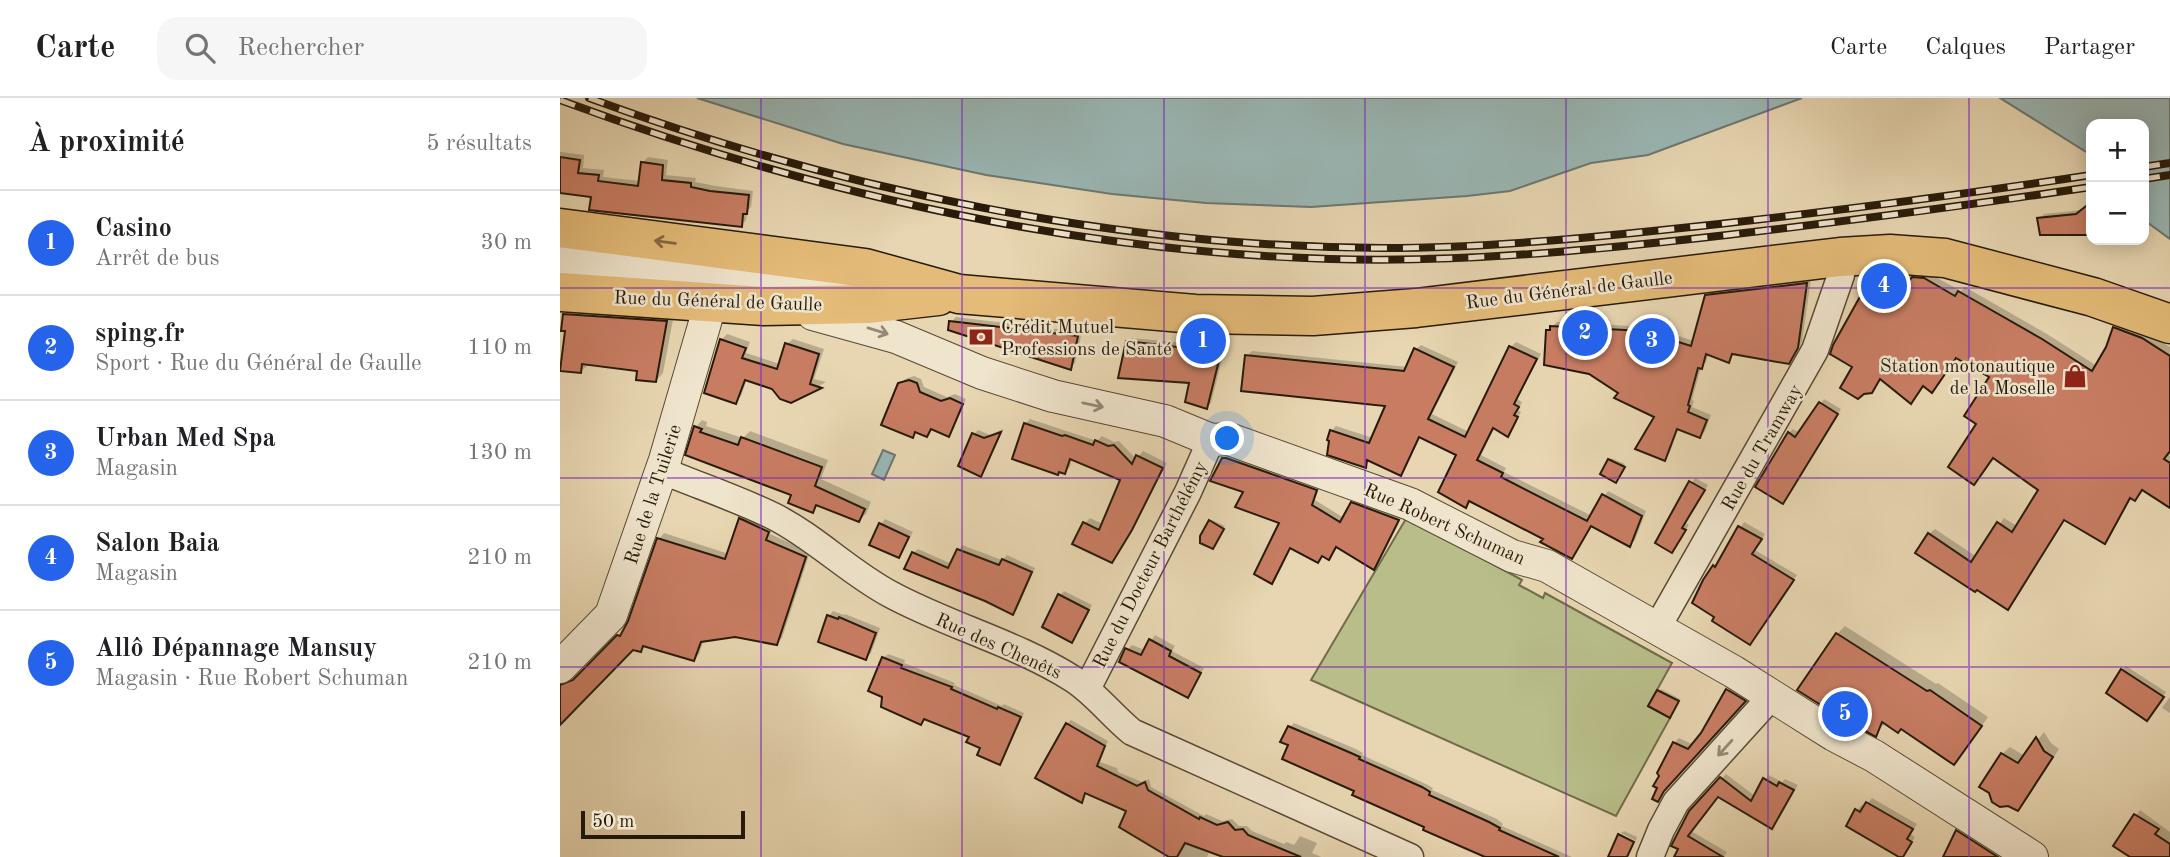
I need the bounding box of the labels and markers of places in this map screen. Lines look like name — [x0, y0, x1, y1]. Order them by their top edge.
pin: 4 — [1861, 260, 1907, 312]
pin: 2 — [1562, 307, 1608, 359]
pin: 1 — [1180, 315, 1226, 367]
pin: 3 — [1629, 315, 1675, 367]
place label: Crédit Mutuel Professions de Santé — [1001, 319, 1172, 360]
bank icon: Crédit Mutuel Professions de Santé — [967, 323, 995, 351]
place label: Station motonautique de la Moselle — [1880, 358, 2055, 399]
shop icon: Station motonautique de la Moselle — [2061, 362, 2089, 390]
pin: 5 — [1822, 688, 1868, 740]

